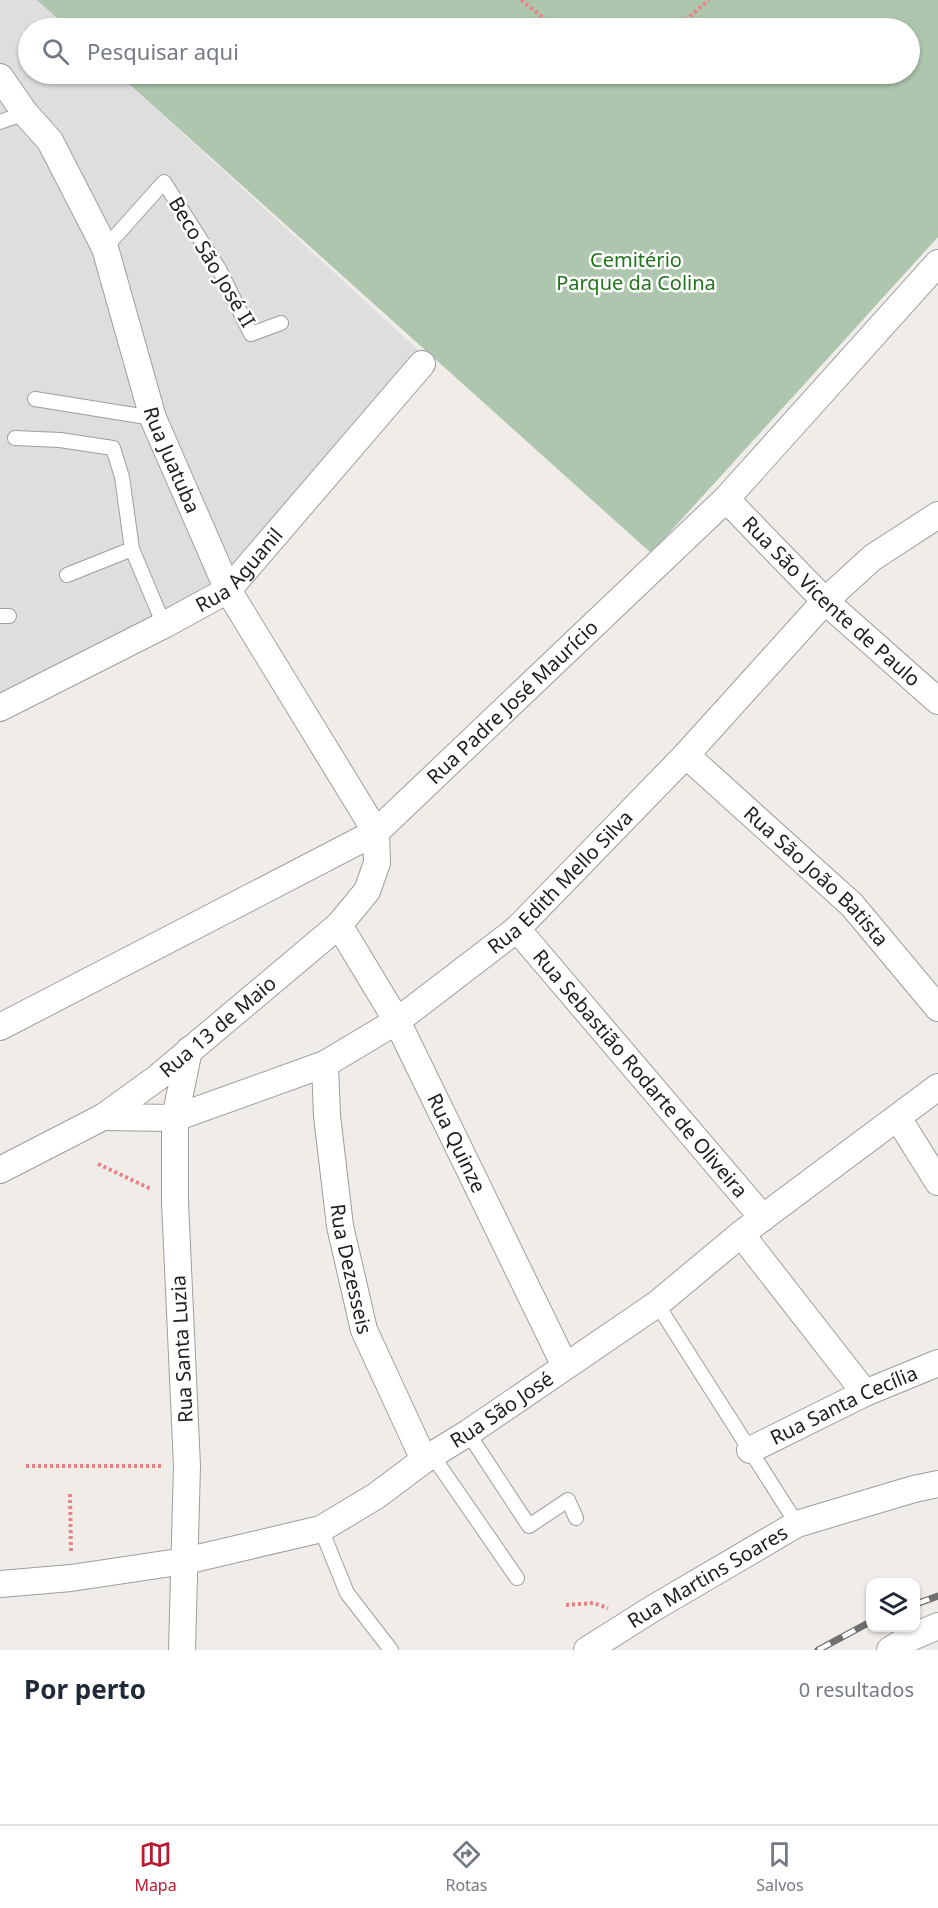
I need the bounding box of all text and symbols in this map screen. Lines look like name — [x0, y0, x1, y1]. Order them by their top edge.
search box — [18, 18, 920, 84]
icon: search — [39, 35, 72, 68]
text: Pesquisar aqui — [87, 36, 239, 66]
street label: Beco São José II — [163, 191, 262, 332]
park label: Cemitério Parque da Colina — [556, 246, 716, 296]
street label: Rua Juatuba — [137, 404, 207, 517]
street label: Rua São Vicente de Paulo — [737, 510, 927, 692]
street label: Rua Aguanil — [190, 522, 288, 618]
street label: Rua Padre José Maurício — [421, 614, 604, 790]
street label: Rua São João Batista — [738, 800, 895, 952]
street label: Rua Edith Mello Silva — [482, 804, 638, 960]
street label: Rua Sebastião Rodarte de Oliveira — [527, 943, 754, 1203]
street label: Rua 13 de Maio — [153, 969, 282, 1083]
street label: Rua Quinze — [421, 1089, 493, 1197]
street label: Rua Dezesseis — [324, 1202, 379, 1337]
street label: Rua Santa Luzia — [164, 1274, 199, 1424]
street label: Rua Santa Cecília — [765, 1359, 921, 1451]
street label: Rua São José — [445, 1365, 558, 1454]
street label: Rua Martins Soares — [622, 1519, 792, 1634]
map controls — [866, 1578, 920, 1632]
button: layers — [866, 1578, 920, 1632]
text: Por perto — [24, 1671, 146, 1707]
text: 0 resultados — [799, 1676, 914, 1703]
tab: Mapa — [134, 1838, 177, 1896]
tab: Rotas — [445, 1838, 488, 1896]
tab: Salvos — [756, 1838, 804, 1896]

